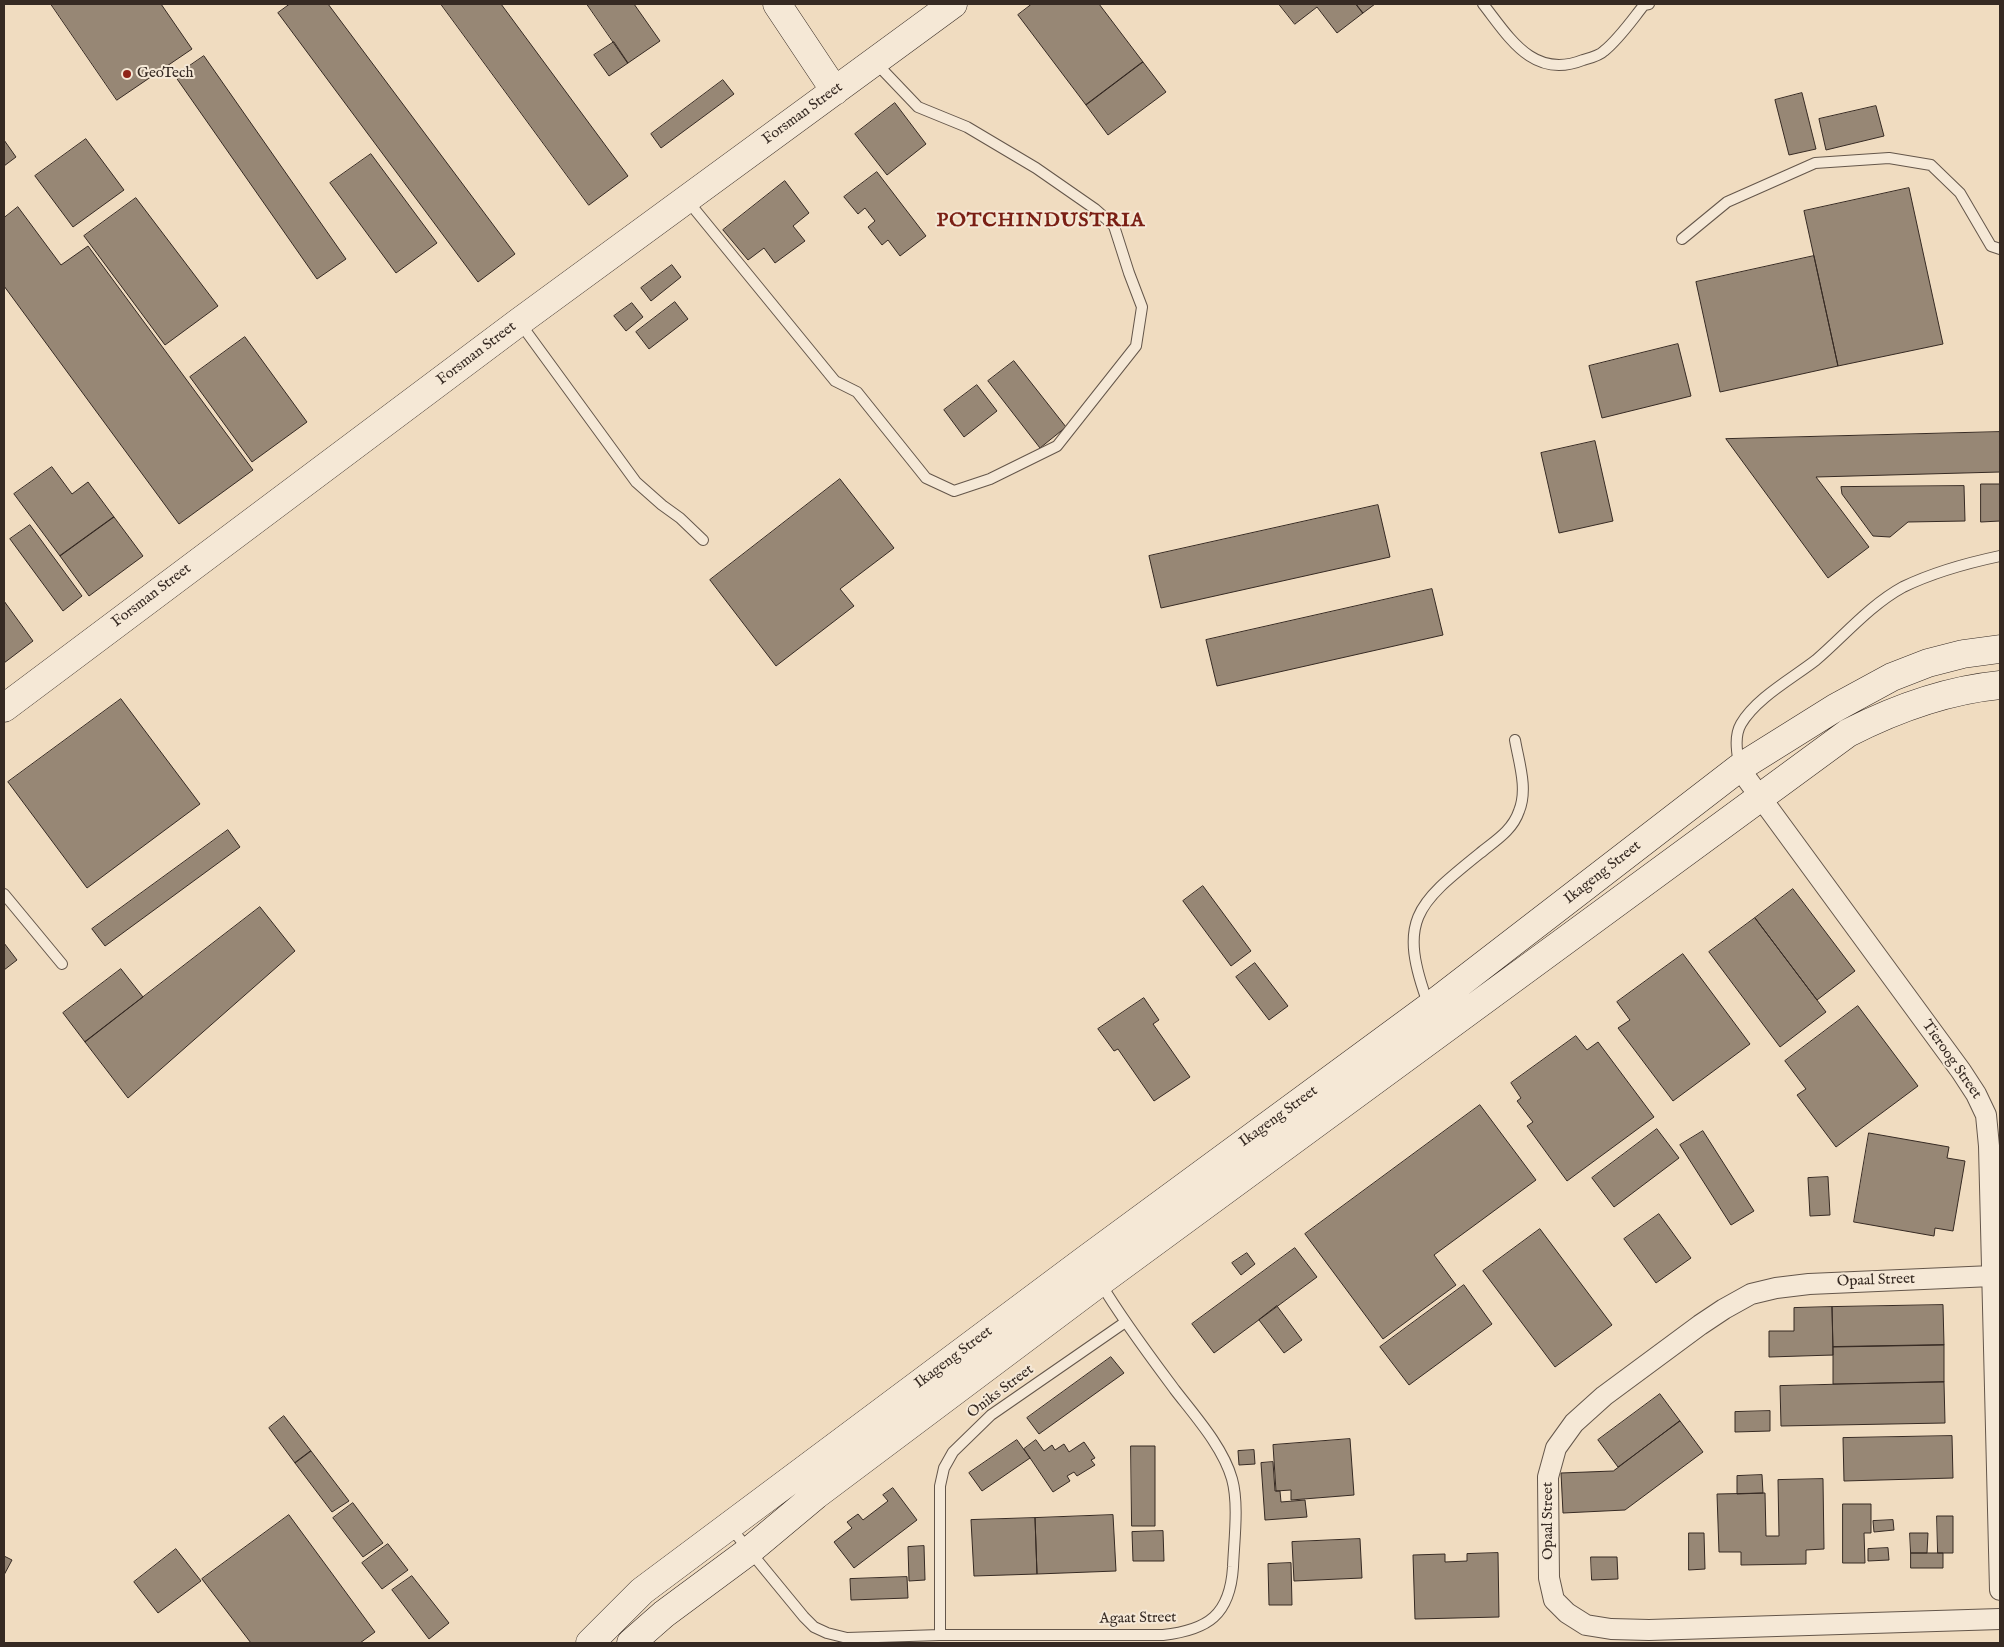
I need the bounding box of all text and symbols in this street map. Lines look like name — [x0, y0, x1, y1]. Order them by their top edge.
place label: GeoTech — [137, 65, 193, 83]
marker: GeoTech — [121, 68, 133, 80]
street label: Forsman Street — [759, 79, 847, 149]
district label: POTCHINDUSTRIA — [935, 210, 1147, 234]
street label: Forsman Street — [434, 318, 520, 390]
street label: Forsman Street — [109, 560, 195, 632]
street label: Ikageng Street — [1561, 837, 1645, 909]
street label: Tieroog Street — [1917, 1017, 1985, 1103]
street label: Ikageng Street — [1236, 1082, 1322, 1152]
street label: Opaal Street — [1837, 1271, 1915, 1291]
street label: Ikageng Street — [912, 1323, 996, 1393]
street label: Oniks Street — [964, 1361, 1038, 1423]
street label: Opaal Street — [1540, 1482, 1558, 1560]
street label: Agaat Street — [1099, 1609, 1177, 1629]

